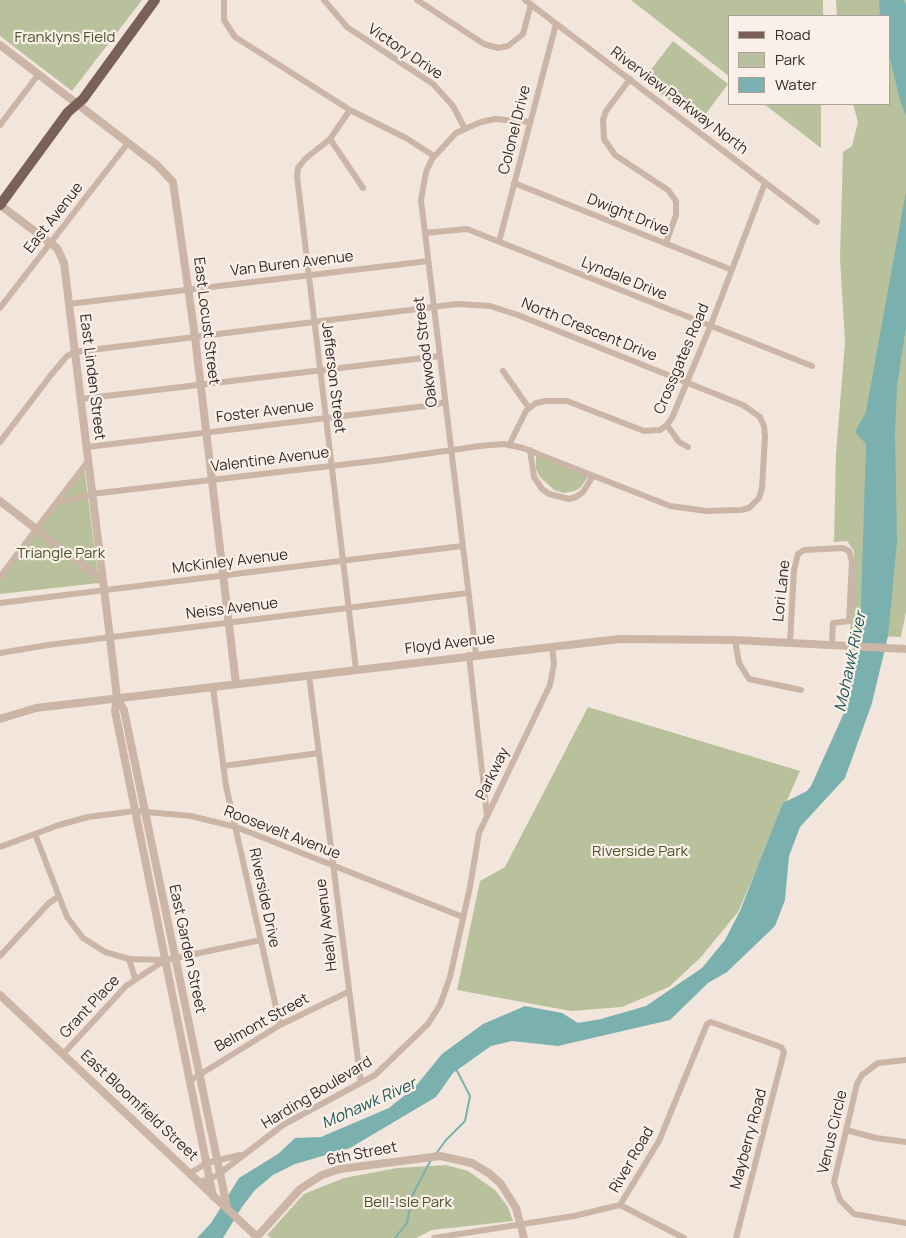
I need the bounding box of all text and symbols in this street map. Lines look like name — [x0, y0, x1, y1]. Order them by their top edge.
legend — [728, 15, 891, 105]
street label: Victory Drive — [364, 20, 446, 84]
text: Road — [775, 24, 811, 45]
park label: Franklyns Field — [15, 29, 115, 47]
street label: Riverview Parkway North — [607, 43, 751, 159]
text: Park — [775, 49, 805, 70]
text: Water — [775, 74, 817, 95]
street label: Colonel Drive — [495, 84, 535, 176]
street label: East Avenue — [21, 179, 87, 257]
street label: Dwight Drive — [584, 190, 672, 240]
street label: Van Buren Avenue — [229, 248, 355, 280]
street label: Lyndale Drive — [578, 254, 670, 304]
street label: East Locust Street — [189, 256, 223, 386]
street label: North Crescent Drive — [519, 295, 659, 365]
street label: Oakwood Street — [410, 296, 442, 408]
street label: Crossgates Road — [651, 301, 713, 417]
street label: East Linden Street — [75, 313, 109, 441]
street label: Jefferson Street — [317, 321, 349, 435]
street label: Foster Avenue — [215, 397, 315, 427]
street label: Valentine Avenue — [210, 444, 330, 476]
park label: Triangle Park — [17, 545, 105, 563]
street label: McKinley Avenue — [171, 546, 289, 578]
street label: Lori Lane — [770, 559, 794, 623]
street label: Neiss Avenue — [185, 594, 279, 624]
water label: Mohawk River — [831, 611, 871, 713]
street label: Floyd Avenue — [404, 630, 496, 658]
street label: Parkway — [472, 745, 514, 803]
street label: Roosevelt Avenue — [221, 802, 343, 864]
park label: Riverside Park — [592, 843, 688, 861]
street label: Riverside Drive — [245, 847, 283, 949]
street label: Healy Avenue — [312, 878, 342, 972]
street label: East Garden Street — [165, 883, 209, 1015]
street label: Grant Place — [56, 972, 124, 1042]
street label: Belmont Street — [212, 990, 312, 1056]
street label: East Bloomfield Street — [76, 1047, 202, 1165]
street label: Harding Boulevard — [259, 1053, 375, 1133]
water label: Mohawk River — [319, 1075, 419, 1133]
street label: Mayberry Road — [727, 1087, 771, 1191]
street label: Venus Circle — [815, 1088, 851, 1176]
street label: River Road — [606, 1124, 658, 1196]
street label: 6th Street — [325, 1138, 399, 1170]
park label: Bell-Isle Park — [364, 1194, 452, 1212]

